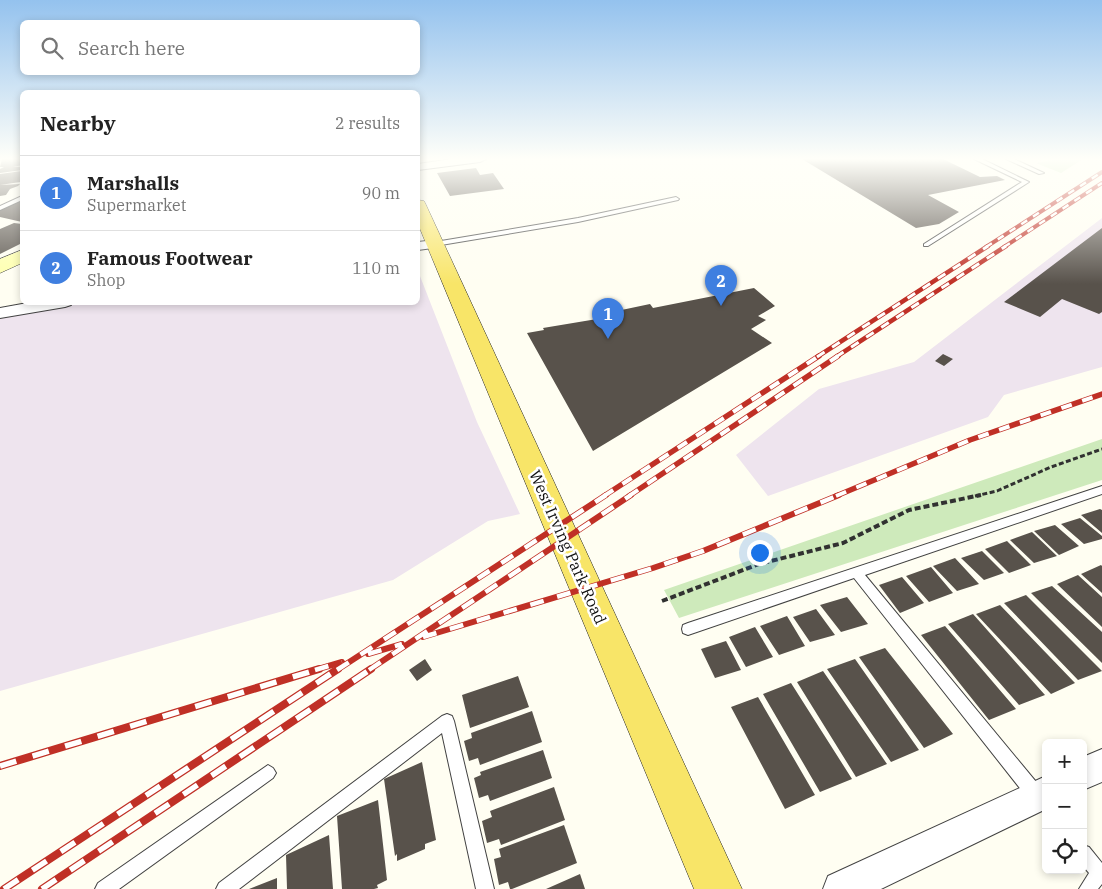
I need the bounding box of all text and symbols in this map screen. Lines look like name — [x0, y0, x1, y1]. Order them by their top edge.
search box — [20, 20, 420, 75]
icon: search — [38, 34, 66, 62]
text: Search here — [78, 36, 185, 60]
text: Nearby — [40, 109, 116, 137]
text: 2 results — [335, 113, 400, 133]
text: Marshalls — [87, 171, 179, 195]
text: 1 — [51, 183, 61, 203]
text: 90 m — [362, 183, 400, 203]
text: Supermarket — [87, 195, 186, 215]
text: Famous Footwear — [87, 246, 253, 270]
text: 2 — [51, 258, 61, 278]
text: 110 m — [352, 258, 400, 278]
pin: 2 — [705, 265, 737, 306]
text: Shop — [87, 270, 125, 290]
pin: 1 — [592, 298, 624, 339]
street label: West Irving Park Road — [525, 467, 611, 627]
your location — [747, 540, 773, 566]
map controls — [1042, 739, 1087, 874]
button: + — [1042, 739, 1087, 784]
button: − — [1042, 784, 1087, 829]
button: locate — [1042, 829, 1087, 874]

